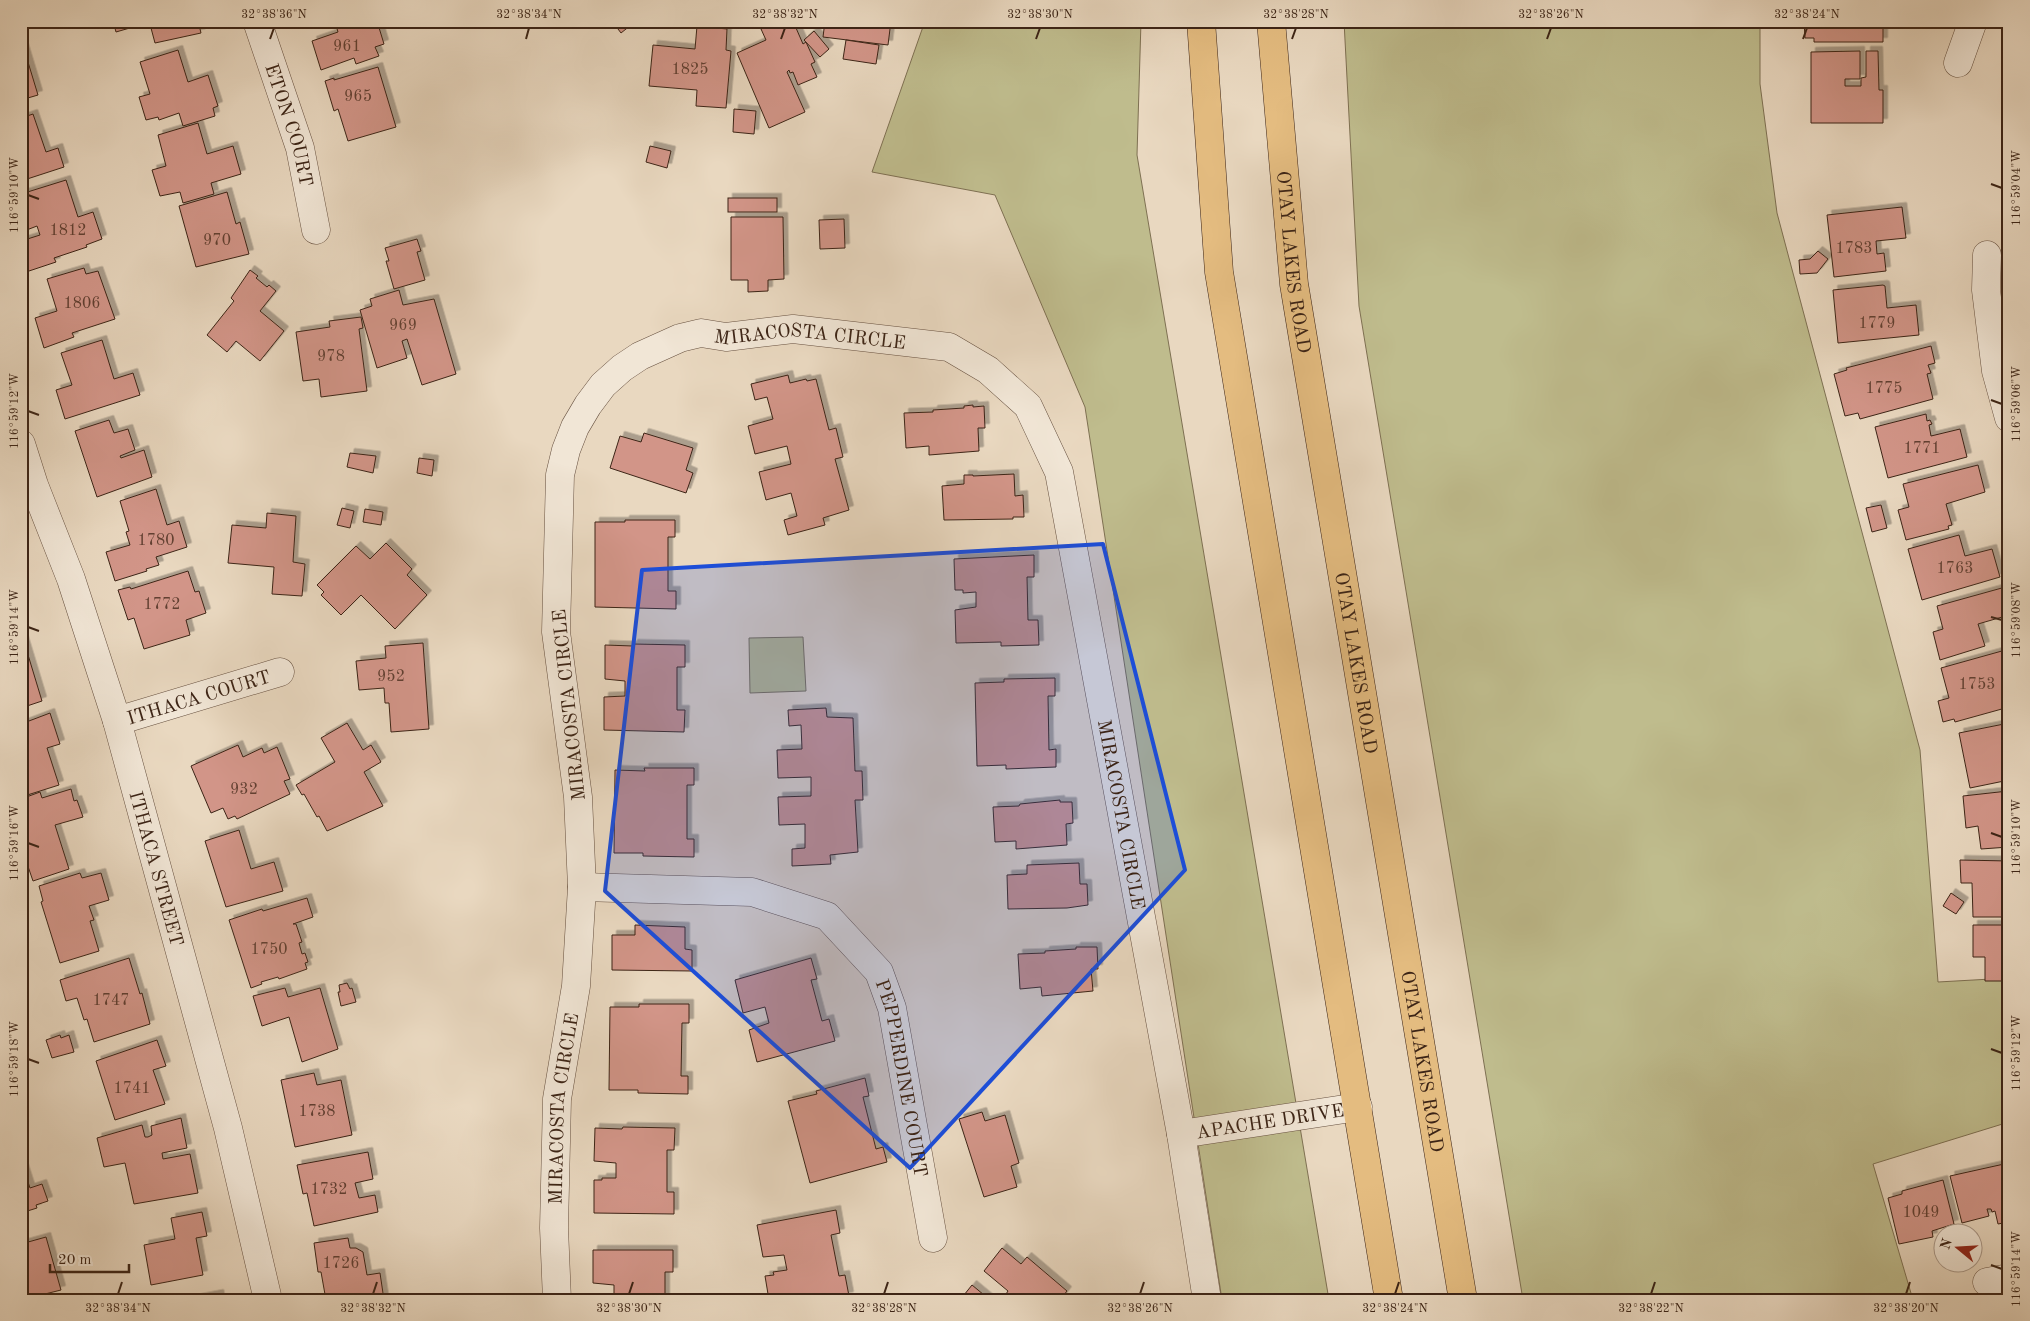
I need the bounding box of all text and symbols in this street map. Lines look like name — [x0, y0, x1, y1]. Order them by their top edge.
text: 32°38'36"N — [241, 9, 307, 21]
text: 32°38'34"N — [496, 9, 562, 21]
text: 32°38'32"N — [752, 9, 818, 21]
text: 32°38'30"N — [1007, 9, 1073, 21]
text: 32°38'28"N — [1263, 9, 1329, 21]
text: 32°38'26"N — [1518, 9, 1584, 21]
text: 32°38'24"N — [1774, 9, 1840, 21]
house number: 961 — [333, 39, 361, 55]
street label: ETON COURT — [260, 62, 314, 188]
house number: 1825 — [671, 62, 709, 78]
house number: 965 — [344, 89, 372, 105]
text: 116°59'04"W — [2010, 150, 2023, 226]
text: 116°59'10"W — [8, 157, 21, 233]
street label: OTAY LAKES ROAD — [1272, 170, 1312, 355]
house number: 1812 — [49, 223, 87, 239]
house number: 970 — [203, 233, 231, 249]
house number: 1783 — [1835, 241, 1873, 257]
house number: 1806 — [63, 296, 101, 312]
house number: 1779 — [1858, 316, 1896, 332]
house number: 969 — [389, 318, 417, 334]
street label: MIRACOSTA CIRCLE — [713, 322, 907, 354]
house number: 978 — [317, 349, 345, 365]
text: 116°59'06"W — [2010, 366, 2023, 442]
text: 116°59'12"W — [8, 373, 21, 449]
house number: 1775 — [1865, 381, 1903, 397]
house number: 1771 — [1903, 441, 1941, 457]
house number: 1780 — [137, 533, 175, 549]
house number: 1763 — [1936, 561, 1974, 577]
street label: OTAY LAKES ROAD — [1330, 571, 1379, 755]
text: 116°59'08"W — [2010, 582, 2023, 658]
text: 116°59'14"W — [8, 589, 21, 665]
house number: 1772 — [143, 597, 181, 613]
street label: MIRACOSTA CIRCLE — [551, 608, 590, 802]
street label: ITHACA COURT — [125, 668, 273, 729]
house number: 952 — [377, 669, 405, 685]
house number: 1753 — [1958, 677, 1996, 693]
street label: MIRACOSTA CIRCLE — [1093, 718, 1146, 911]
house number: 932 — [230, 782, 258, 798]
street label: ITHACA STREET — [125, 789, 185, 949]
text: 116°59'10"W — [2010, 799, 2023, 875]
text: 116°59'16"W — [8, 805, 21, 881]
house number: 1750 — [250, 942, 288, 958]
street label: OTAY LAKES ROAD — [1396, 970, 1445, 1154]
street label: PEPPERDINE COURT — [870, 977, 929, 1179]
house number: 1747 — [92, 993, 130, 1009]
street label: MIRACOSTA CIRCLE — [548, 1012, 583, 1205]
text: 116°59'12"W — [2010, 1015, 2023, 1091]
text: 116°59'18"W — [8, 1021, 21, 1097]
house number: 1741 — [113, 1081, 151, 1097]
street label: APACHE DRIVE — [1195, 1102, 1346, 1144]
house number: 1738 — [298, 1104, 336, 1120]
house number: 1732 — [310, 1182, 348, 1198]
house number: 1049 — [1902, 1205, 1940, 1221]
north arrow — [1932, 1224, 1982, 1274]
text: 116°59'14"W — [2010, 1231, 2023, 1307]
text: N — [1938, 1237, 1955, 1252]
scale bar — [50, 1241, 129, 1273]
text: 20 m — [58, 1253, 92, 1268]
house number: 1726 — [322, 1256, 360, 1272]
text: 32°38'34"N — [85, 1303, 151, 1315]
text: 32°38'32"N — [340, 1303, 406, 1315]
text: 32°38'30"N — [596, 1303, 662, 1315]
text: 32°38'28"N — [851, 1303, 917, 1315]
text: 32°38'26"N — [1107, 1303, 1173, 1315]
text: 32°38'24"N — [1362, 1303, 1428, 1315]
text: 32°38'22"N — [1618, 1303, 1684, 1315]
text: 32°38'20"N — [1873, 1303, 1939, 1315]

